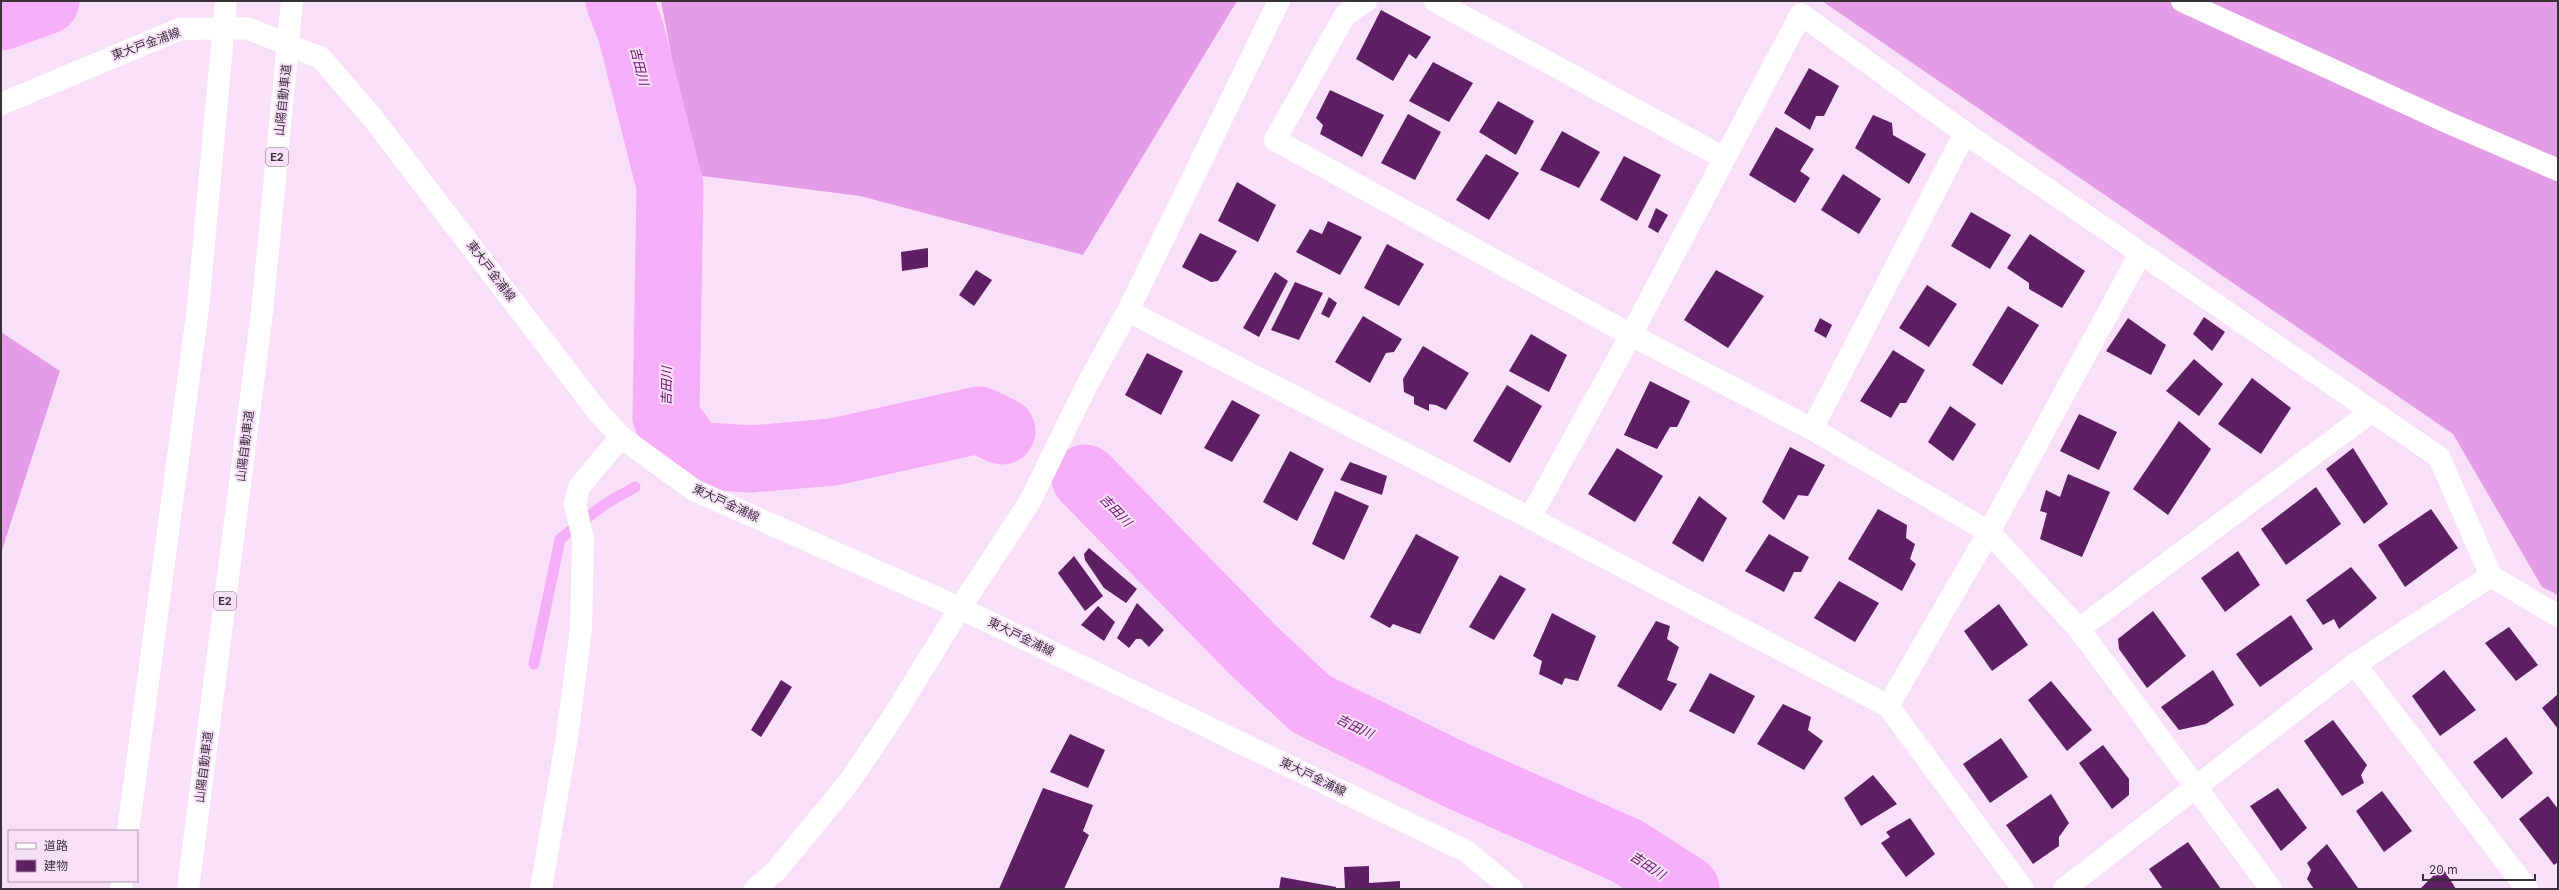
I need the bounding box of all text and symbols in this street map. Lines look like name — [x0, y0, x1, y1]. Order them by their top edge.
street label: 東大戸金浦線 — [109, 24, 182, 63]
water label: 吉田川 — [628, 45, 653, 89]
street label: 山陽自動車道 — [271, 63, 294, 137]
road number: E2 — [266, 148, 288, 166]
street label: 東大戸金浦線 — [464, 237, 519, 304]
water label: 吉田川 — [658, 364, 674, 406]
street label: 山陽自動車道 — [233, 409, 256, 483]
street label: 東大戸金浦線 — [690, 481, 762, 525]
water label: 吉田川 — [1097, 490, 1137, 531]
road number: E2 — [214, 592, 236, 610]
street label: 東大戸金浦線 — [986, 614, 1057, 659]
water label: 吉田川 — [1334, 710, 1378, 743]
street label: 山陽自動車道 — [192, 730, 215, 804]
street label: 東大戸金浦線 — [1278, 754, 1349, 799]
legend — [8, 830, 138, 882]
text: 道路 — [44, 838, 68, 853]
water label: 吉田川 — [1627, 848, 1670, 883]
scale bar — [2423, 856, 2535, 882]
text: 建物 — [44, 858, 68, 873]
text: 20 m — [2429, 862, 2458, 877]

